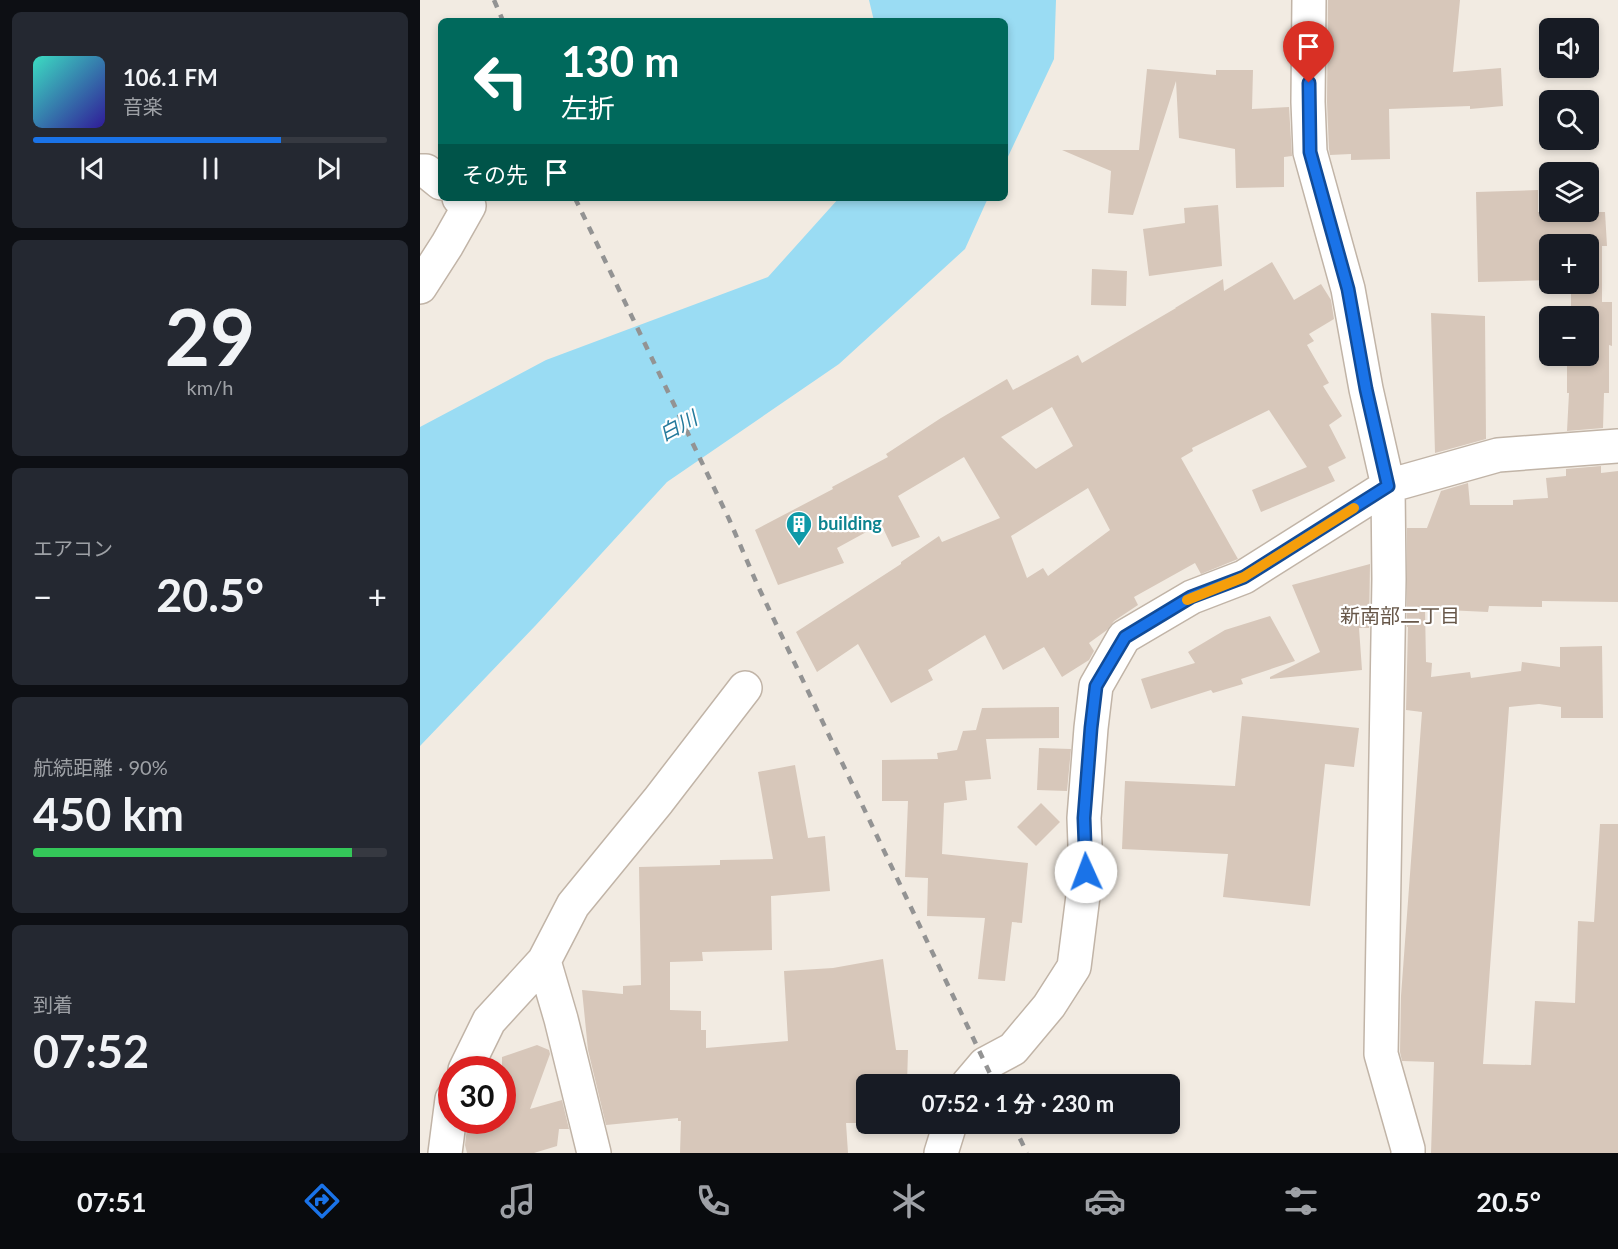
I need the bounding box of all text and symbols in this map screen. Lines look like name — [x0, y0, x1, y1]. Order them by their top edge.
map controls — [1539, 18, 1599, 366]
button: sound — [1539, 18, 1599, 78]
pin — [1283, 21, 1334, 83]
icon: arrive — [1292, 30, 1325, 63]
text: 130 m — [561, 36, 679, 86]
icon: left — [462, 42, 540, 120]
text: 106.1 FM — [123, 64, 218, 91]
button: search — [1539, 90, 1599, 150]
text: 左折 — [561, 91, 615, 124]
text: 音楽 — [123, 94, 163, 118]
icon: previous — [76, 152, 109, 185]
icon: pause — [194, 152, 227, 185]
icon: next — [312, 152, 345, 185]
icon: arrive — [540, 156, 573, 189]
text: その先 — [462, 161, 528, 188]
button: layers — [1539, 162, 1599, 222]
button: + — [1539, 234, 1599, 294]
text: 29 — [165, 289, 255, 383]
button: − — [1539, 306, 1599, 366]
text: km/h — [187, 375, 233, 399]
water label: 白川 — [654, 404, 703, 445]
building icon: building — [784, 509, 814, 547]
place label: building — [818, 512, 882, 534]
text: エアコン — [33, 536, 113, 560]
text: 20.5° — [156, 568, 264, 622]
text: − — [33, 576, 52, 616]
text: + — [368, 576, 387, 616]
district label: 新南部二丁目 — [1340, 603, 1460, 627]
text: 航続距離 · 90% — [33, 755, 168, 779]
text: 450 km — [33, 787, 184, 841]
position arrow — [1054, 840, 1118, 904]
text: 到着 — [33, 992, 73, 1016]
text: 07:52 — [33, 1024, 149, 1078]
speed limit sign: 30 — [438, 1056, 516, 1134]
text: 07:52 · 1 分 · 230 m — [922, 1090, 1114, 1117]
icon: directions — [301, 1180, 343, 1222]
icon: music — [497, 1180, 539, 1222]
icon: phone — [692, 1180, 734, 1222]
icon: climate — [888, 1180, 930, 1222]
icon: car — [1084, 1180, 1126, 1222]
icon: filters — [1280, 1180, 1322, 1222]
text: 07:51 — [77, 1185, 147, 1218]
text: 20.5° — [1476, 1185, 1541, 1218]

